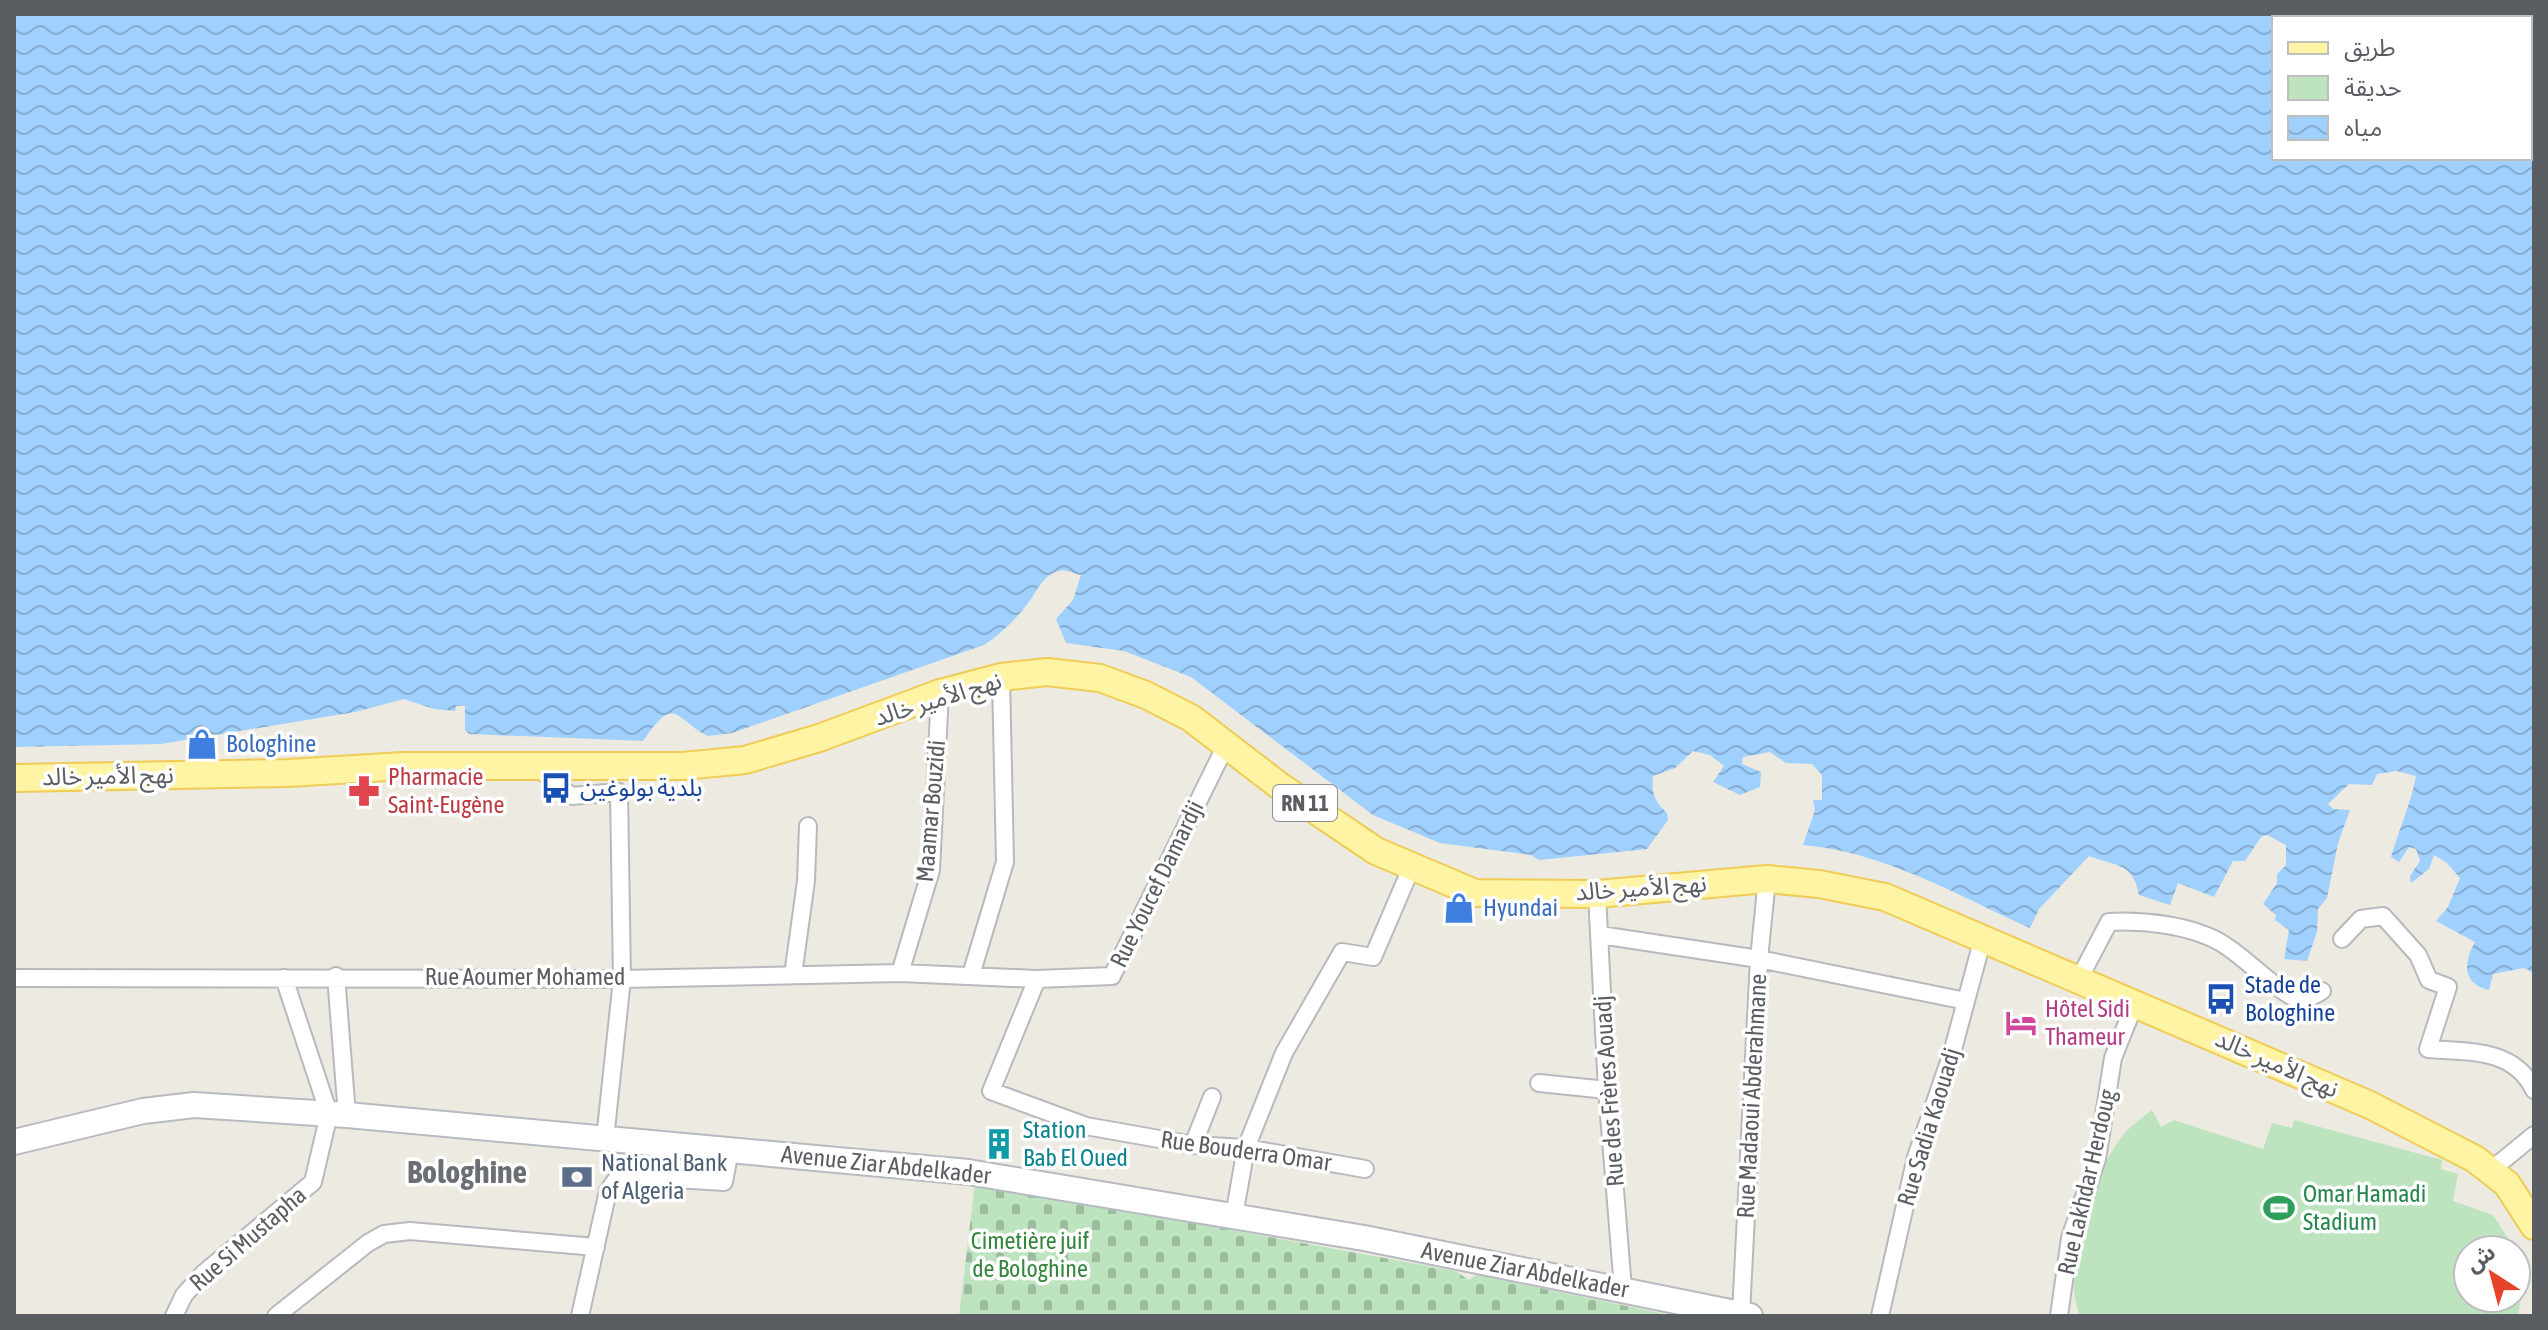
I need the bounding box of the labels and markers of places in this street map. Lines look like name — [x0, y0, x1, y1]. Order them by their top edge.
shop icon: Bologhine — [185, 727, 219, 761]
place label: Bologhine — [226, 730, 316, 757]
place label: Pharmacie Saint-Eugène — [388, 763, 504, 818]
bus stop icon: بلدية بولوغين — [539, 771, 573, 805]
pharmacy icon: Pharmacie Saint-Eugène — [347, 774, 381, 808]
place label: بلدية بولوغين — [580, 774, 702, 802]
shop icon: Hyundai — [1442, 891, 1476, 925]
place label: Hyundai — [1483, 894, 1558, 921]
place label: Stade de Bologhine — [2245, 971, 2335, 1026]
bus stop icon: Stade de Bologhine — [2204, 982, 2238, 1016]
place label: Hôtel Sidi Thameur — [2045, 995, 2130, 1050]
hotel icon: Hôtel Sidi Thameur — [2004, 1006, 2038, 1040]
place label: Station Bab El Oued — [1023, 1116, 1128, 1171]
building icon: Station Bab El Oued — [982, 1127, 1016, 1161]
place label: National Bank of Algeria — [601, 1149, 728, 1204]
bank icon: National Bank of Algeria — [560, 1160, 594, 1194]
place label: Omar Hamadi Stadium — [2303, 1180, 2426, 1235]
sports icon: Omar Hamadi Stadium — [2262, 1191, 2296, 1225]

